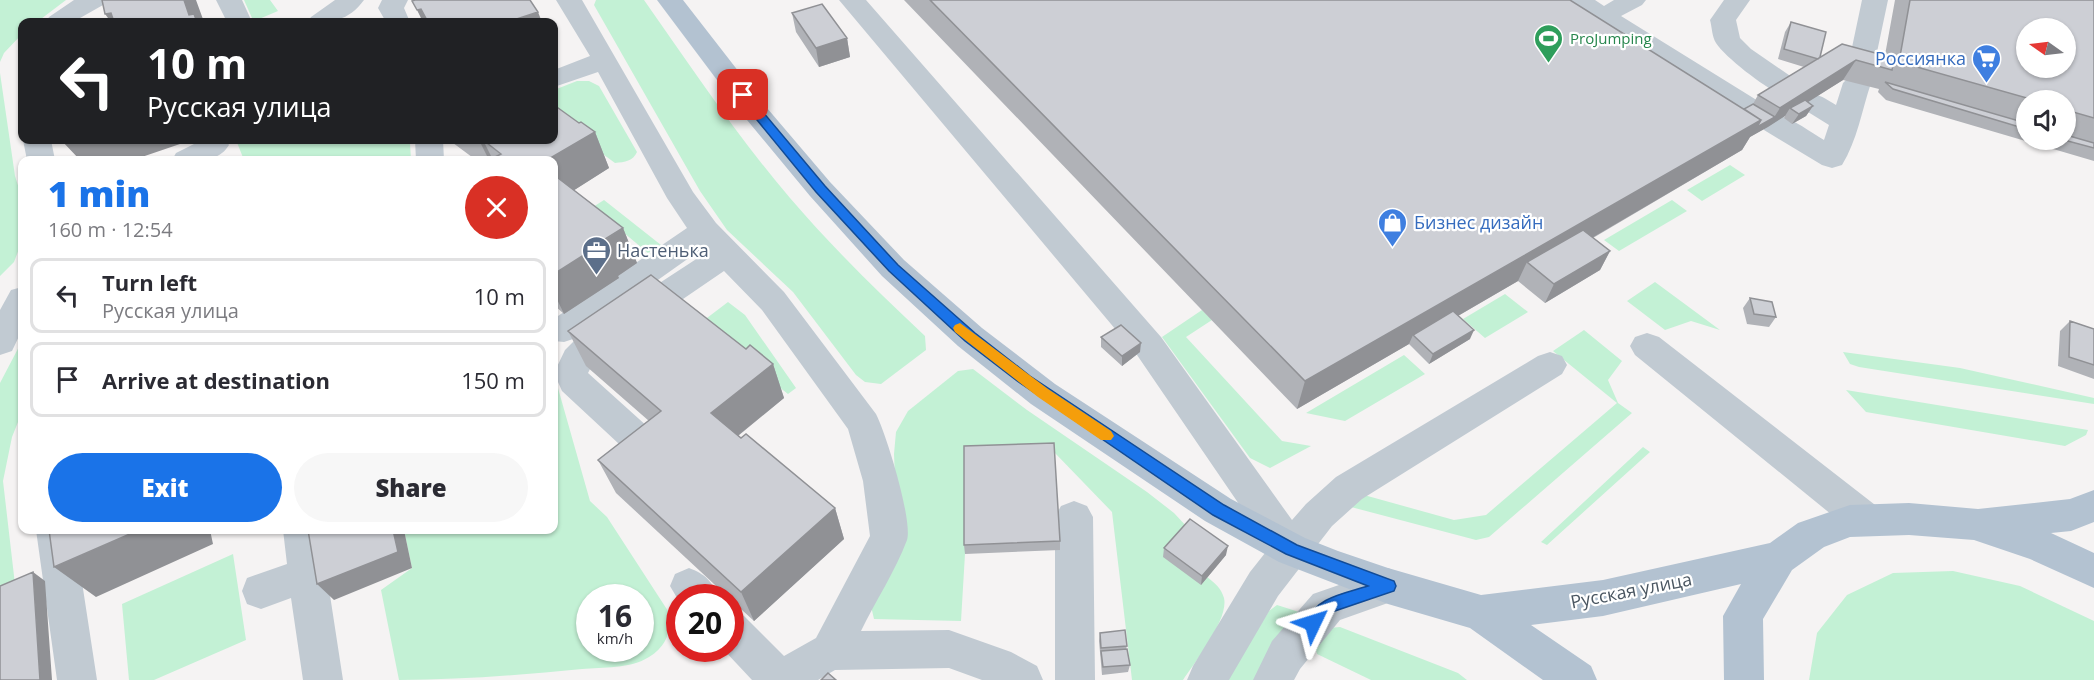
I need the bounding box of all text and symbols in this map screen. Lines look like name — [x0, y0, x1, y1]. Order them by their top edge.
north arrow — [2016, 18, 2076, 78]
map controls — [2016, 18, 2076, 150]
sports icon: ProJumping — [1533, 22, 1565, 64]
place label: ProJumping — [1570, 28, 1652, 48]
text: 10 m — [147, 34, 247, 91]
icon: left — [48, 42, 126, 120]
supermarket icon: Россиянка — [1971, 42, 2003, 84]
place label: Россиянка — [1875, 46, 1966, 70]
pin — [717, 69, 768, 120]
icon: arrive — [726, 78, 759, 111]
text: Русская улица — [147, 88, 332, 125]
button: sound — [2016, 90, 2076, 150]
text: 1 min — [48, 169, 150, 218]
button: close — [465, 176, 528, 239]
shop icon: Бизнес дизайн — [1377, 206, 1409, 248]
place label: Бизнес дизайн — [1414, 210, 1543, 234]
text: 160 m · 12:54 — [48, 216, 173, 243]
office icon: Настенька — [580, 234, 612, 276]
place label: Настенька — [617, 238, 709, 262]
text: Turn left — [102, 267, 197, 297]
icon: left — [51, 279, 84, 312]
text: 10 m — [474, 281, 525, 311]
text: Русская улица — [102, 297, 239, 324]
icon: arrive — [51, 363, 84, 396]
text: Arrive at destination — [102, 365, 330, 395]
text: 150 m — [461, 365, 525, 395]
button: Exit — [48, 453, 282, 522]
button: Share — [294, 453, 528, 522]
street label: Русская улица — [1568, 566, 1694, 614]
speed limit sign: 20 — [666, 584, 744, 662]
position arrow — [1281, 591, 1345, 655]
text: 16 — [598, 595, 632, 636]
text: km/h — [597, 628, 633, 648]

